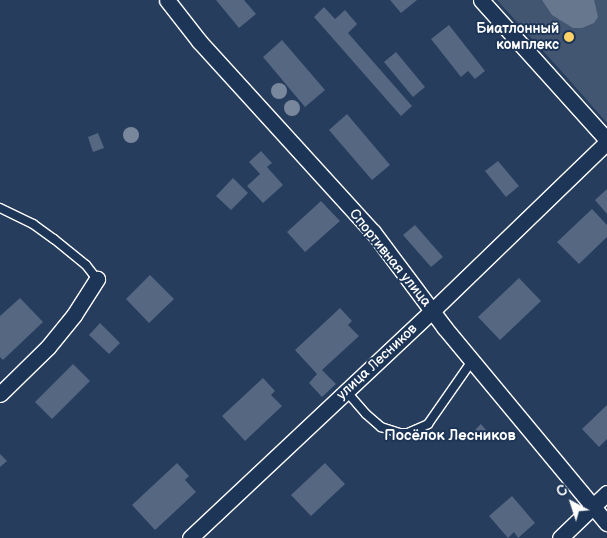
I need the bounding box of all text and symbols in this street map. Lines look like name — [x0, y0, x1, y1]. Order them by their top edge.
place label: Биатлонный комплекс — [476, 21, 559, 54]
marker: Биатлонный комплекс — [563, 31, 575, 43]
street label: Спортивная улица — [346, 206, 434, 310]
street label: улица Лесников — [333, 321, 421, 403]
district label: Посёлок Лесников — [384, 427, 516, 445]
north arrow — [547, 478, 597, 528]
text: С — [553, 481, 571, 501]

